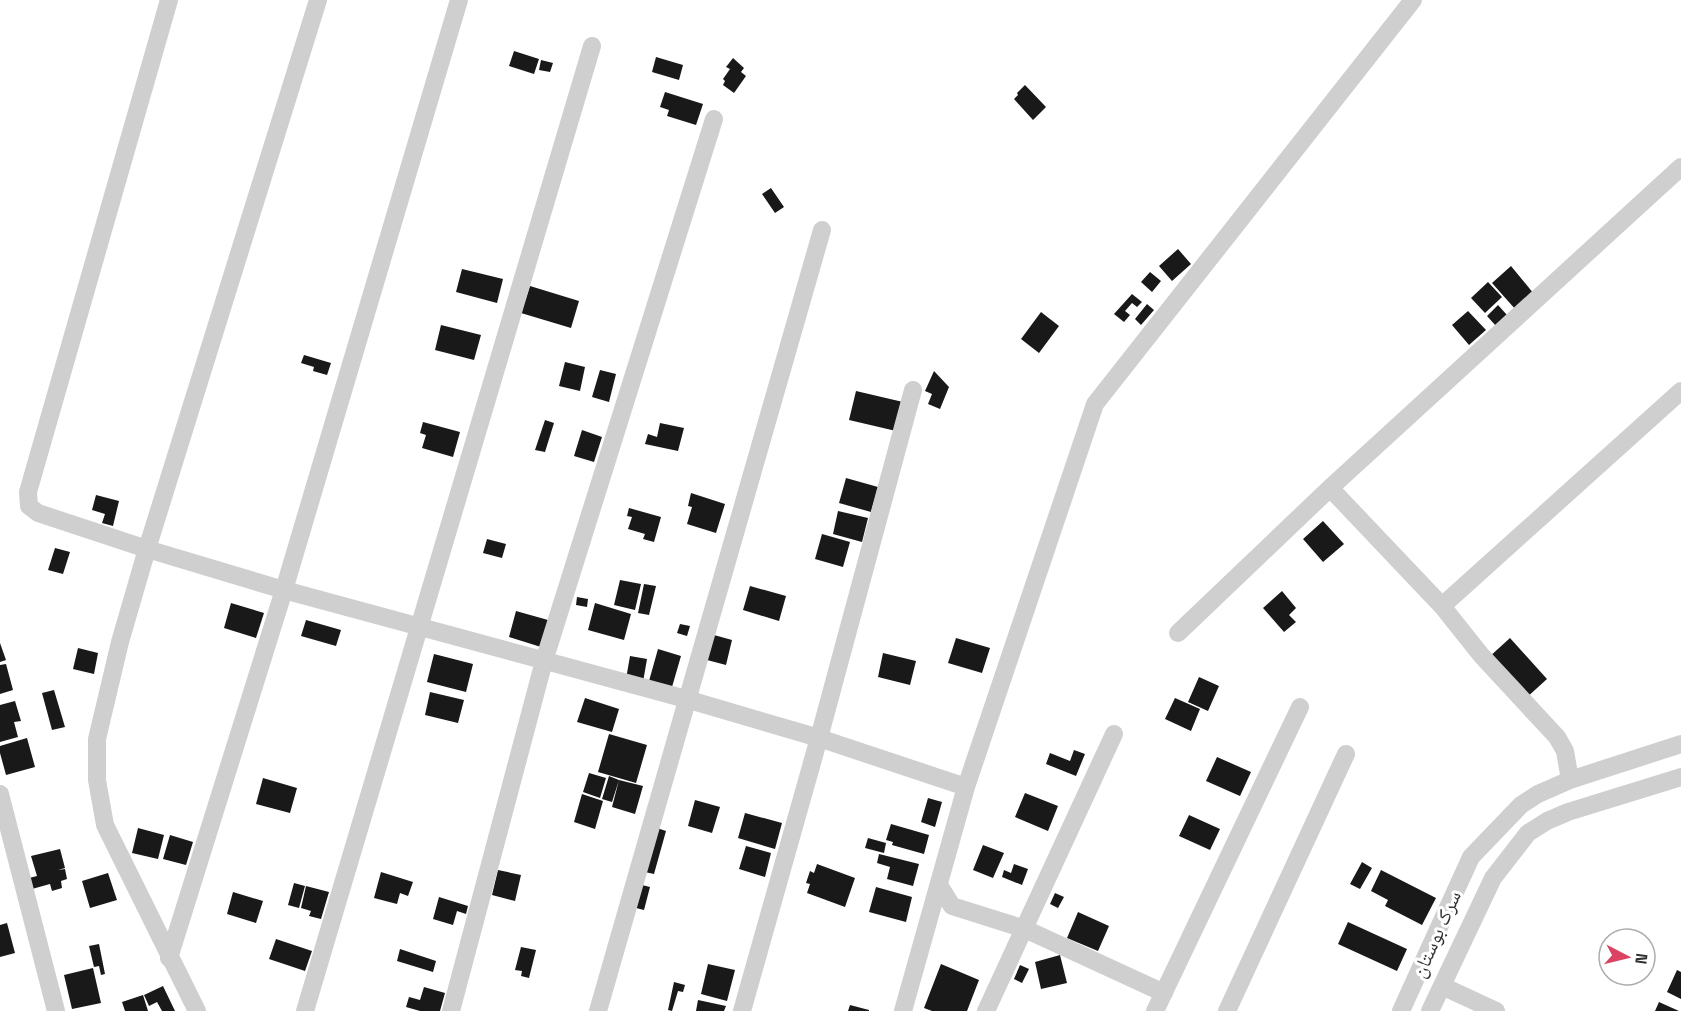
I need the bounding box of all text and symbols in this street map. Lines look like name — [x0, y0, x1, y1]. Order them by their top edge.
street label: سرک بوستان — [1405, 886, 1467, 982]
north arrow — [1597, 927, 1657, 987]
text: N — [1630, 952, 1652, 965]

